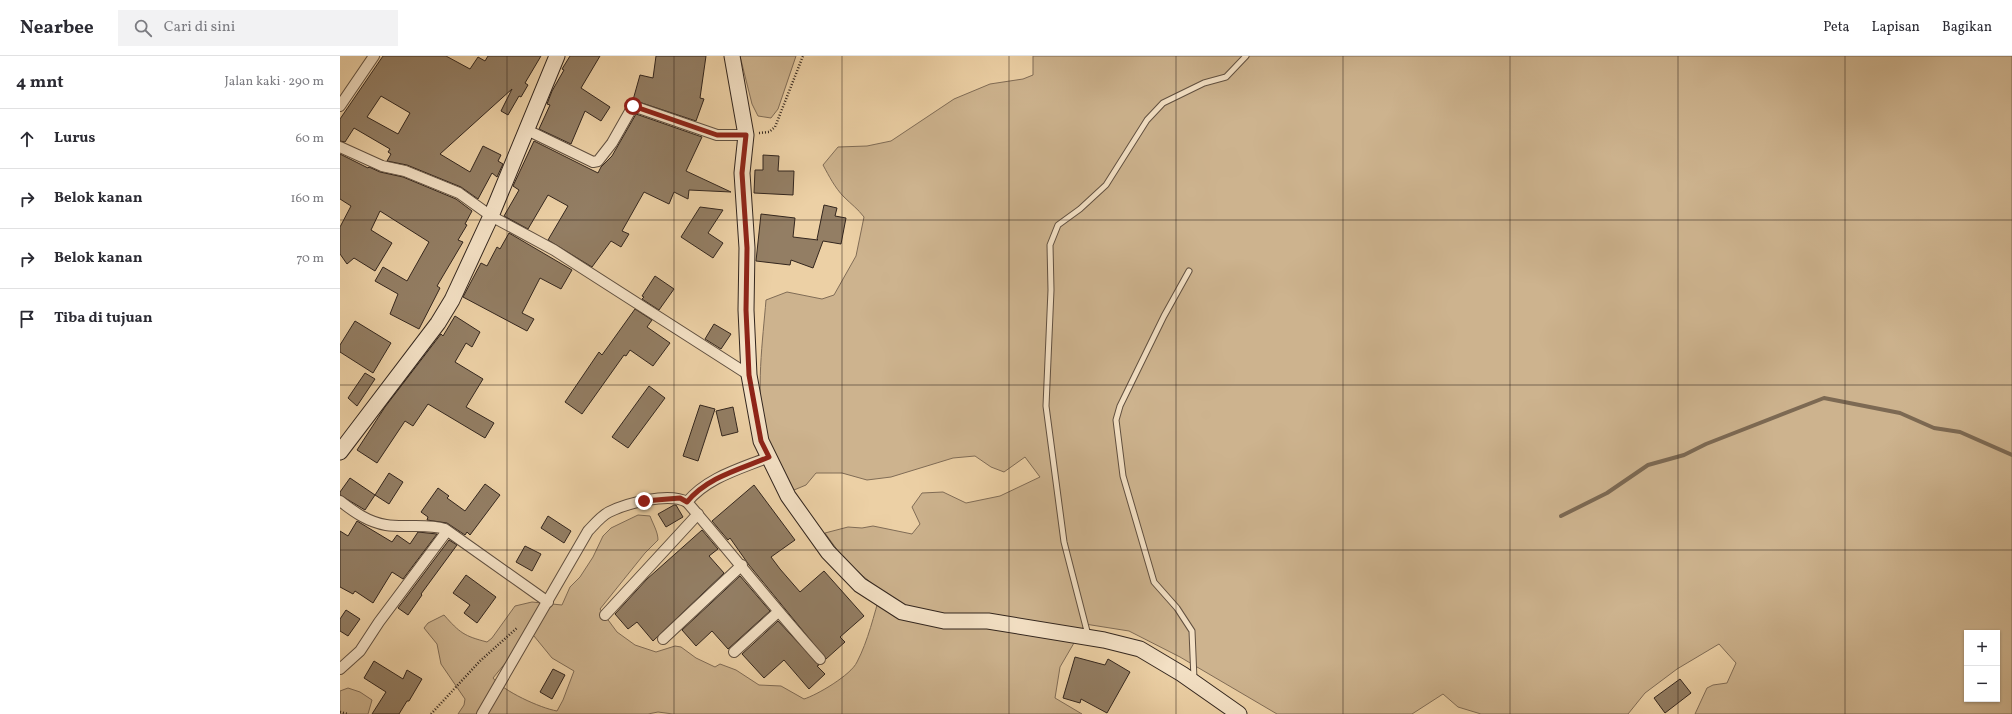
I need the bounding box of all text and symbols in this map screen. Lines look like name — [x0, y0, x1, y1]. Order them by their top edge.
search box — [118, 10, 398, 46]
text: Nearbee — [20, 15, 94, 41]
icon: search — [132, 17, 154, 39]
text: Cari di sini — [164, 17, 235, 38]
text: Peta — [1823, 18, 1850, 37]
text: Lapisan — [1872, 18, 1920, 37]
text: Bagikan — [1942, 18, 1992, 37]
text: 4 mnt — [16, 71, 64, 94]
text: Jalan kaki · 290 m — [224, 73, 324, 91]
route start — [624, 97, 642, 115]
icon: ahead — [16, 128, 38, 150]
text: Lurus — [54, 128, 95, 149]
text: 60 m — [296, 130, 324, 148]
icon: right — [16, 188, 38, 210]
text: Belok kanan — [54, 188, 143, 209]
text: 160 m — [290, 190, 324, 208]
icon: right — [16, 248, 38, 270]
text: Belok kanan — [54, 248, 143, 269]
text: 70 m — [296, 250, 324, 268]
icon: arrive — [16, 308, 38, 330]
text: Tiba di tujuan — [54, 308, 153, 329]
route end — [635, 492, 653, 510]
map controls — [1964, 630, 2000, 702]
button: + — [1964, 630, 2000, 666]
button: − — [1964, 666, 2000, 702]

